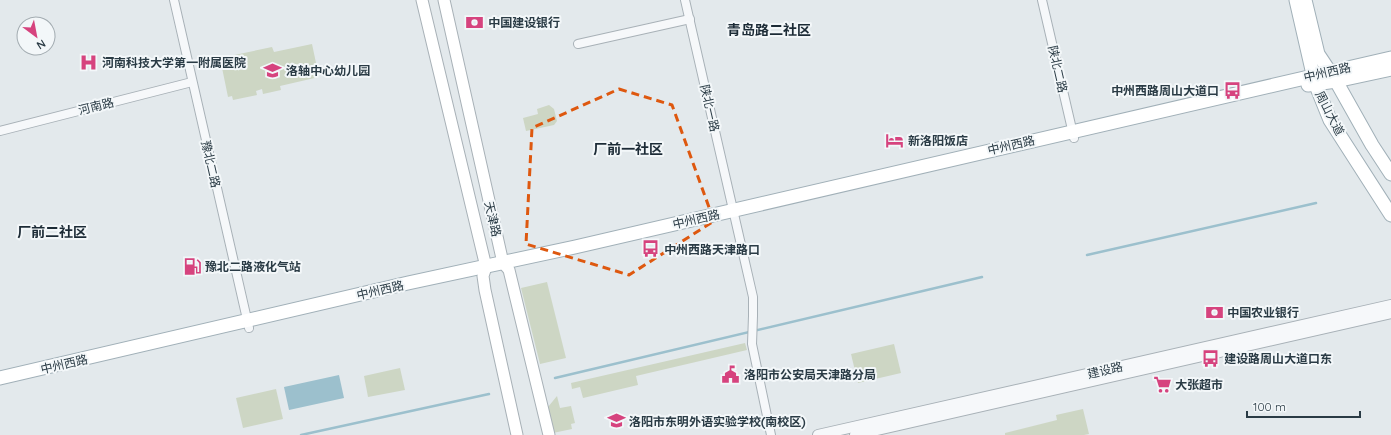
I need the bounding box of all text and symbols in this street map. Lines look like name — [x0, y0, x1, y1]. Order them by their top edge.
bank icon: 中国建设银行 — [465, 12, 485, 32]
place label: 中国建设银行 — [488, 15, 560, 30]
north arrow — [16, 16, 56, 56]
district label: 青岛路二社区 — [727, 21, 811, 39]
text: N — [34, 36, 48, 53]
street label: 陕北二路 — [1045, 44, 1071, 94]
hospital icon: 河南科技大学第一附属医院 — [79, 52, 99, 72]
place label: 河南科技大学第一附属医院 — [102, 55, 246, 70]
street label: 中州西路 — [1302, 59, 1352, 85]
school or university icon: 洛轴中心幼儿园 — [263, 60, 283, 80]
place label: 洛轴中心幼儿园 — [286, 63, 370, 78]
bus stop icon: 中州西路周山大道口 — [1222, 80, 1242, 100]
street label: 陕北一路 — [697, 83, 723, 133]
place label: 中州西路周山大道口 — [1111, 83, 1219, 98]
street label: 周山大道 — [1312, 88, 1348, 138]
street label: 河南路 — [77, 94, 115, 118]
hotel icon: 新洛阳饭店 — [885, 130, 905, 150]
street label: 中州西路 — [986, 132, 1036, 158]
place label: 新洛阳饭店 — [908, 133, 968, 148]
street label: 豫北二路 — [198, 139, 224, 189]
district label: 厂前一社区 — [593, 140, 663, 158]
street label: 天津路 — [482, 200, 504, 238]
street label: 中州西路 — [671, 206, 721, 232]
district label: 厂前二社区 — [17, 223, 87, 241]
bus stop icon: 中州西路天津路口 — [641, 239, 661, 259]
place label: 中州西路天津路口 — [664, 242, 760, 257]
fuel station icon: 豫北二路液化气站 — [182, 256, 202, 276]
place label: 豫北二路液化气站 — [205, 259, 301, 274]
street label: 中州西路 — [355, 277, 405, 303]
bank icon: 中国农业银行 — [1204, 302, 1224, 322]
place label: 中国农业银行 — [1227, 305, 1299, 320]
bus stop icon: 建设路周山大道口东 — [1201, 348, 1221, 368]
street label: 中州西路 — [39, 351, 89, 377]
place label: 建设路周山大道口东 — [1224, 351, 1332, 366]
street label: 建设路 — [1086, 359, 1124, 381]
public building icon: 洛阳市公安局天津路分局 — [721, 364, 741, 384]
place label: 洛阳市公安局天津路分局 — [744, 367, 876, 382]
supermarket icon: 大张超市 — [1152, 374, 1172, 394]
place label: 大张超市 — [1175, 377, 1223, 392]
scale bar — [1247, 393, 1360, 419]
text: 100 m — [1253, 399, 1286, 414]
school or university icon: 洛阳市东明外语实验学校(南校区) — [606, 411, 626, 431]
place label: 洛阳市东明外语实验学校(南校区) — [629, 414, 806, 429]

